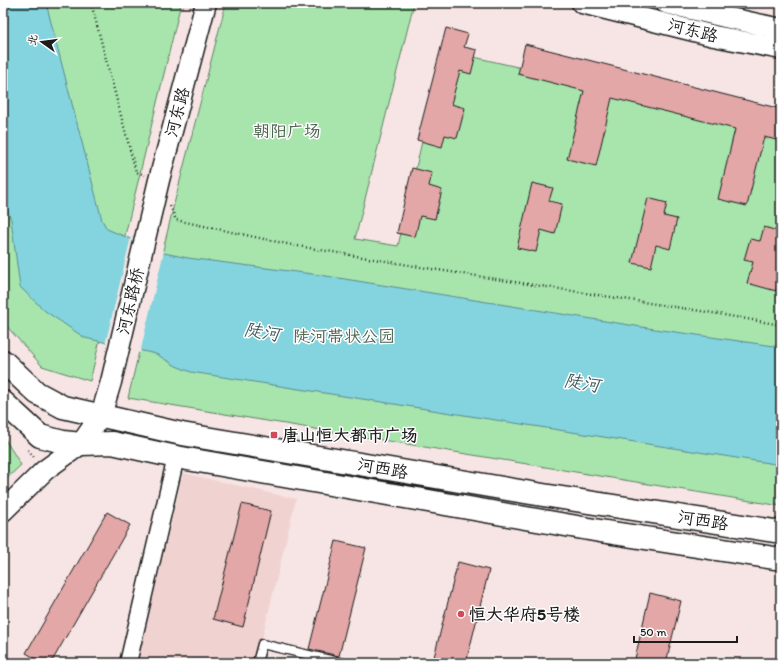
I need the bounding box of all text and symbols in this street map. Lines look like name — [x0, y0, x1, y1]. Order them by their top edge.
street label: 河东路 — [666, 14, 720, 46]
north arrow — [22, 22, 62, 62]
text: 北 — [25, 33, 40, 47]
street label: 河东路 — [161, 85, 193, 139]
park label: 朝阳广场 — [253, 121, 321, 141]
street label: 河东路桥 — [113, 266, 147, 336]
water label: 陡河 — [243, 318, 284, 346]
park label: 陡河带状公园 — [293, 326, 395, 346]
water label: 陡河 — [563, 369, 604, 397]
place label: 唐山恒大都市广场 — [282, 425, 418, 445]
marker: 唐山恒大都市广场 — [269, 430, 279, 440]
street label: 河西路 — [356, 454, 410, 482]
street label: 河西路 — [676, 506, 730, 534]
place label: 恒大华府5号楼 — [469, 604, 580, 624]
marker: 恒大华府5号楼 — [456, 609, 466, 619]
scale bar — [634, 618, 737, 644]
text: 50 m — [640, 625, 666, 639]

